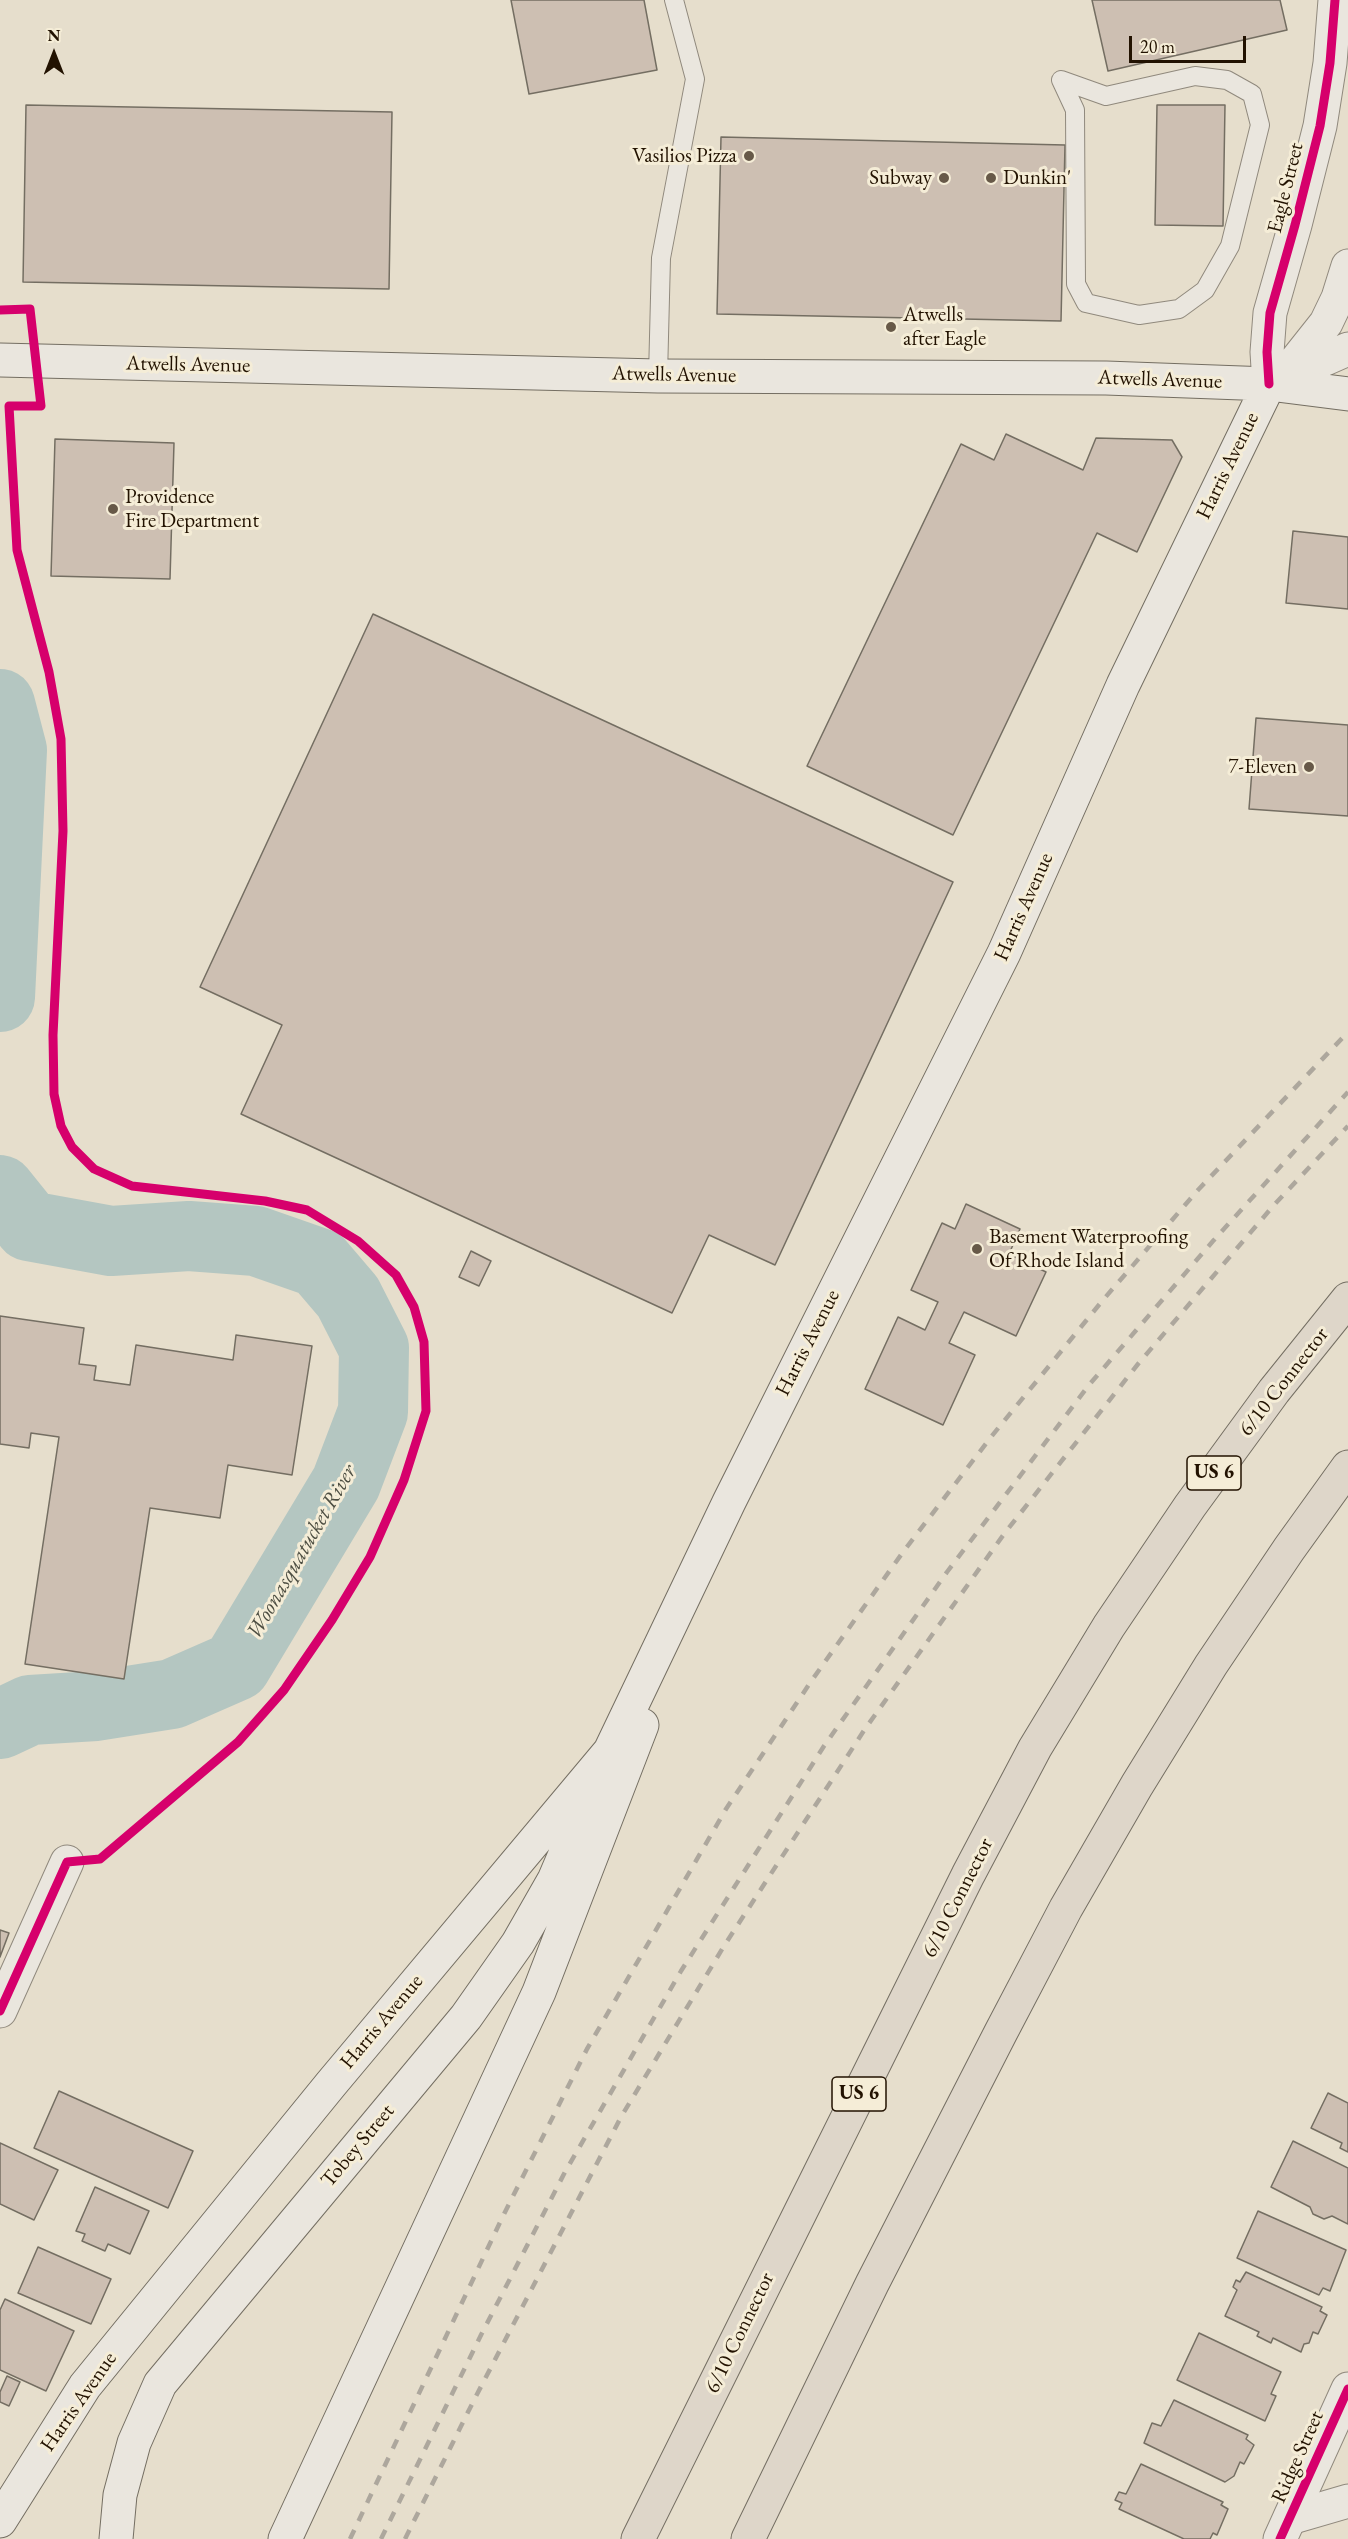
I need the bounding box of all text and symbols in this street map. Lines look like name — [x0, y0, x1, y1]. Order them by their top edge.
north arrow — [24, 24, 84, 84]
scale bar — [1132, 24, 1249, 62]
text: N — [48, 25, 60, 46]
text: 20 m — [1140, 35, 1175, 58]
street label: Eagle Street — [1263, 140, 1309, 236]
place label: Vasilios Pizza — [632, 143, 737, 169]
marker: Vasilios Pizza — [742, 149, 756, 163]
place label: Subway — [869, 165, 932, 191]
place label: Dunkin' — [1003, 165, 1071, 191]
marker: Subway — [937, 171, 951, 185]
marker: Dunkin' — [984, 171, 998, 185]
place label: Atwells after Eagle — [903, 302, 986, 352]
marker: Atwells after Eagle — [884, 320, 898, 334]
street label: Atwells Avenue — [126, 351, 250, 379]
street label: Atwells Avenue — [612, 361, 736, 389]
street label: Atwells Avenue — [1097, 365, 1223, 395]
street label: Harris Avenue — [1191, 408, 1265, 524]
place label: Providence Fire Department — [125, 484, 259, 534]
marker: Providence Fire Department — [106, 502, 120, 516]
place label: 7-Eleven — [1228, 754, 1297, 780]
marker: 7-Eleven — [1302, 760, 1316, 774]
street label: Harris Avenue — [989, 849, 1059, 965]
place label: Basement Waterproofing Of Rhode Island — [989, 1224, 1188, 1274]
marker: Basement Waterproofing Of Rhode Island — [970, 1242, 984, 1256]
street label: Harris Avenue — [770, 1286, 846, 1400]
street label: 6/10 Connector — [1234, 1323, 1334, 1441]
road number: US 6 — [1187, 1456, 1241, 1490]
water label: Woonasquatucket River — [241, 1460, 363, 1644]
street label: 6/10 Connector — [917, 1834, 999, 1962]
street label: Harris Avenue — [335, 1970, 429, 2074]
road number: US 6 — [832, 2077, 886, 2111]
street label: Tobey Street — [316, 2099, 400, 2193]
street label: 6/10 Connector — [700, 2269, 780, 2397]
street label: Harris Avenue — [35, 2347, 123, 2457]
street label: Ridge Street — [1266, 2407, 1330, 2507]

